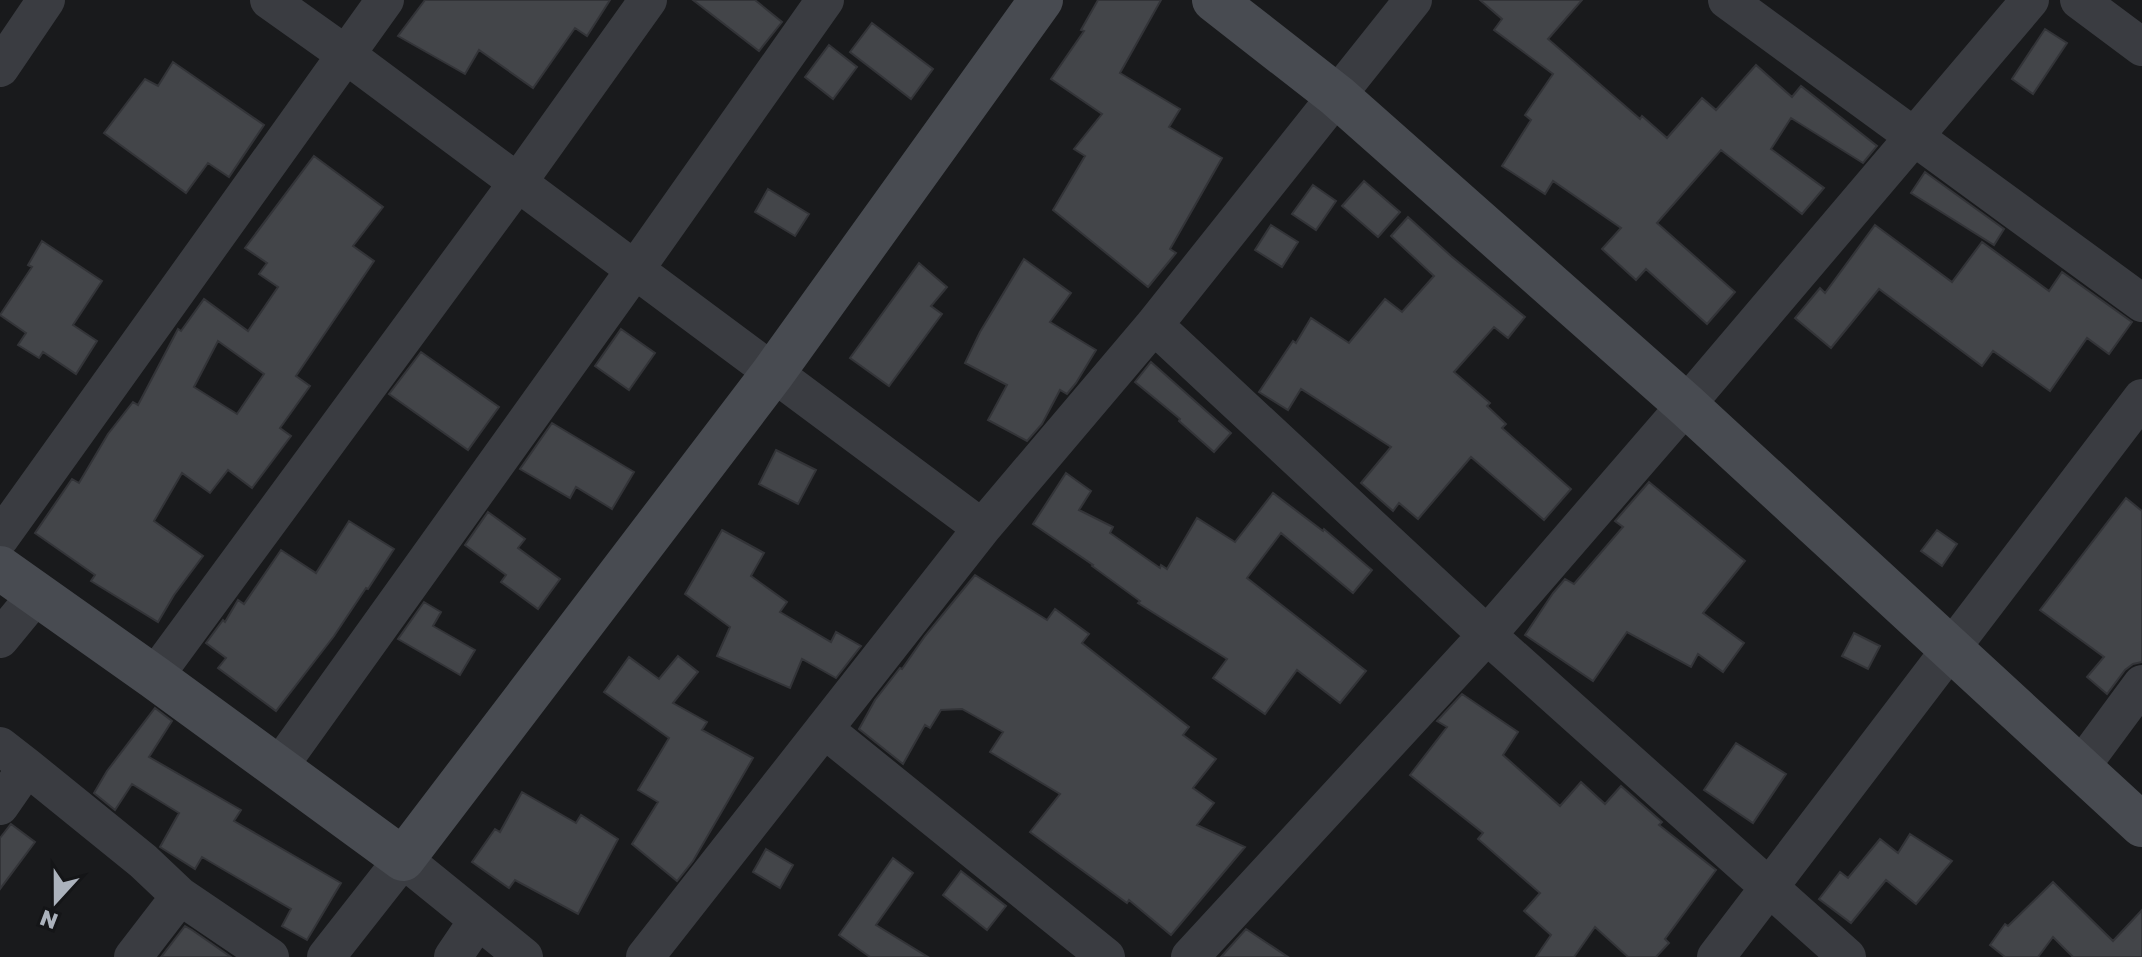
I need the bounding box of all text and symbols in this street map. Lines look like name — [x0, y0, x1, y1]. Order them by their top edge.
north arrow — [16, 861, 96, 941]
text: N — [36, 905, 61, 936]

